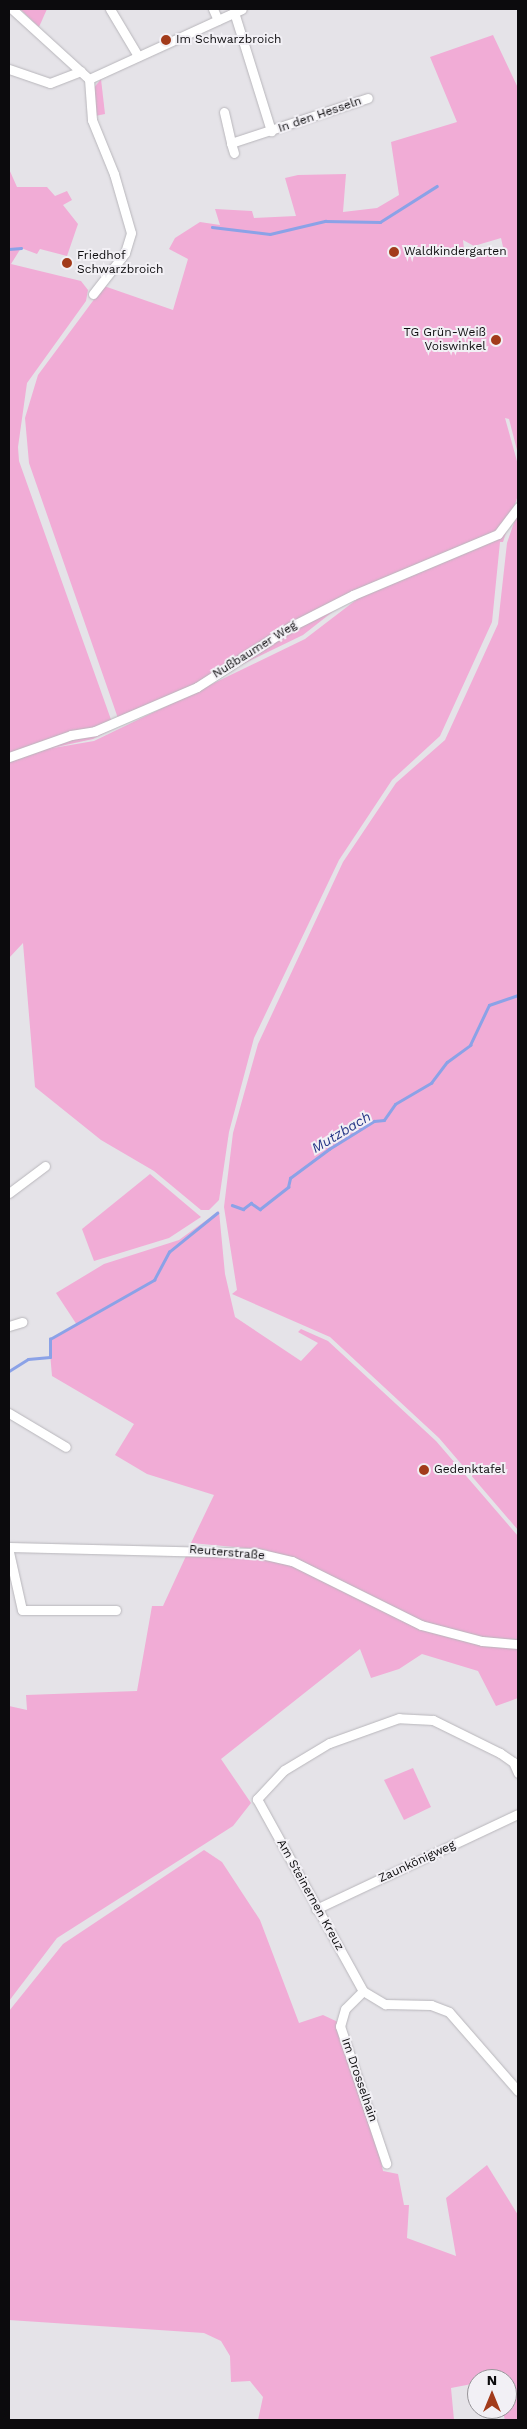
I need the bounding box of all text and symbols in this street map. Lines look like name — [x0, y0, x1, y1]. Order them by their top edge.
place label: Im Schwarzbroich — [176, 33, 282, 47]
marker: Im Schwarzbroich — [160, 34, 172, 46]
street label: In den Hesseln — [276, 94, 364, 136]
place label: Waldkindergarten — [404, 245, 507, 259]
marker: Waldkindergarten — [388, 246, 400, 258]
place label: Friedhof Schwarzbroich — [77, 249, 164, 277]
marker: Friedhof Schwarzbroich — [61, 257, 73, 269]
place label: TG Grün-Weiß Voiswinkel — [403, 326, 486, 354]
marker: TG Grün-Weiß Voiswinkel — [490, 334, 502, 346]
street label: Nußbaumer Weg — [210, 618, 300, 682]
water label: Mutzbach — [308, 1108, 374, 1156]
place label: Gedenktafel — [434, 1463, 505, 1477]
marker: Gedenktafel — [418, 1464, 430, 1476]
street label: Reuterstraße — [189, 1543, 265, 1563]
street label: Am Steinernen Kreuz — [273, 1837, 347, 1953]
street label: Zaunkönigweg — [376, 1838, 458, 1886]
street label: Im Drosselhain — [338, 2036, 380, 2124]
north arrow — [467, 2369, 517, 2419]
text: N — [487, 2372, 497, 2388]

